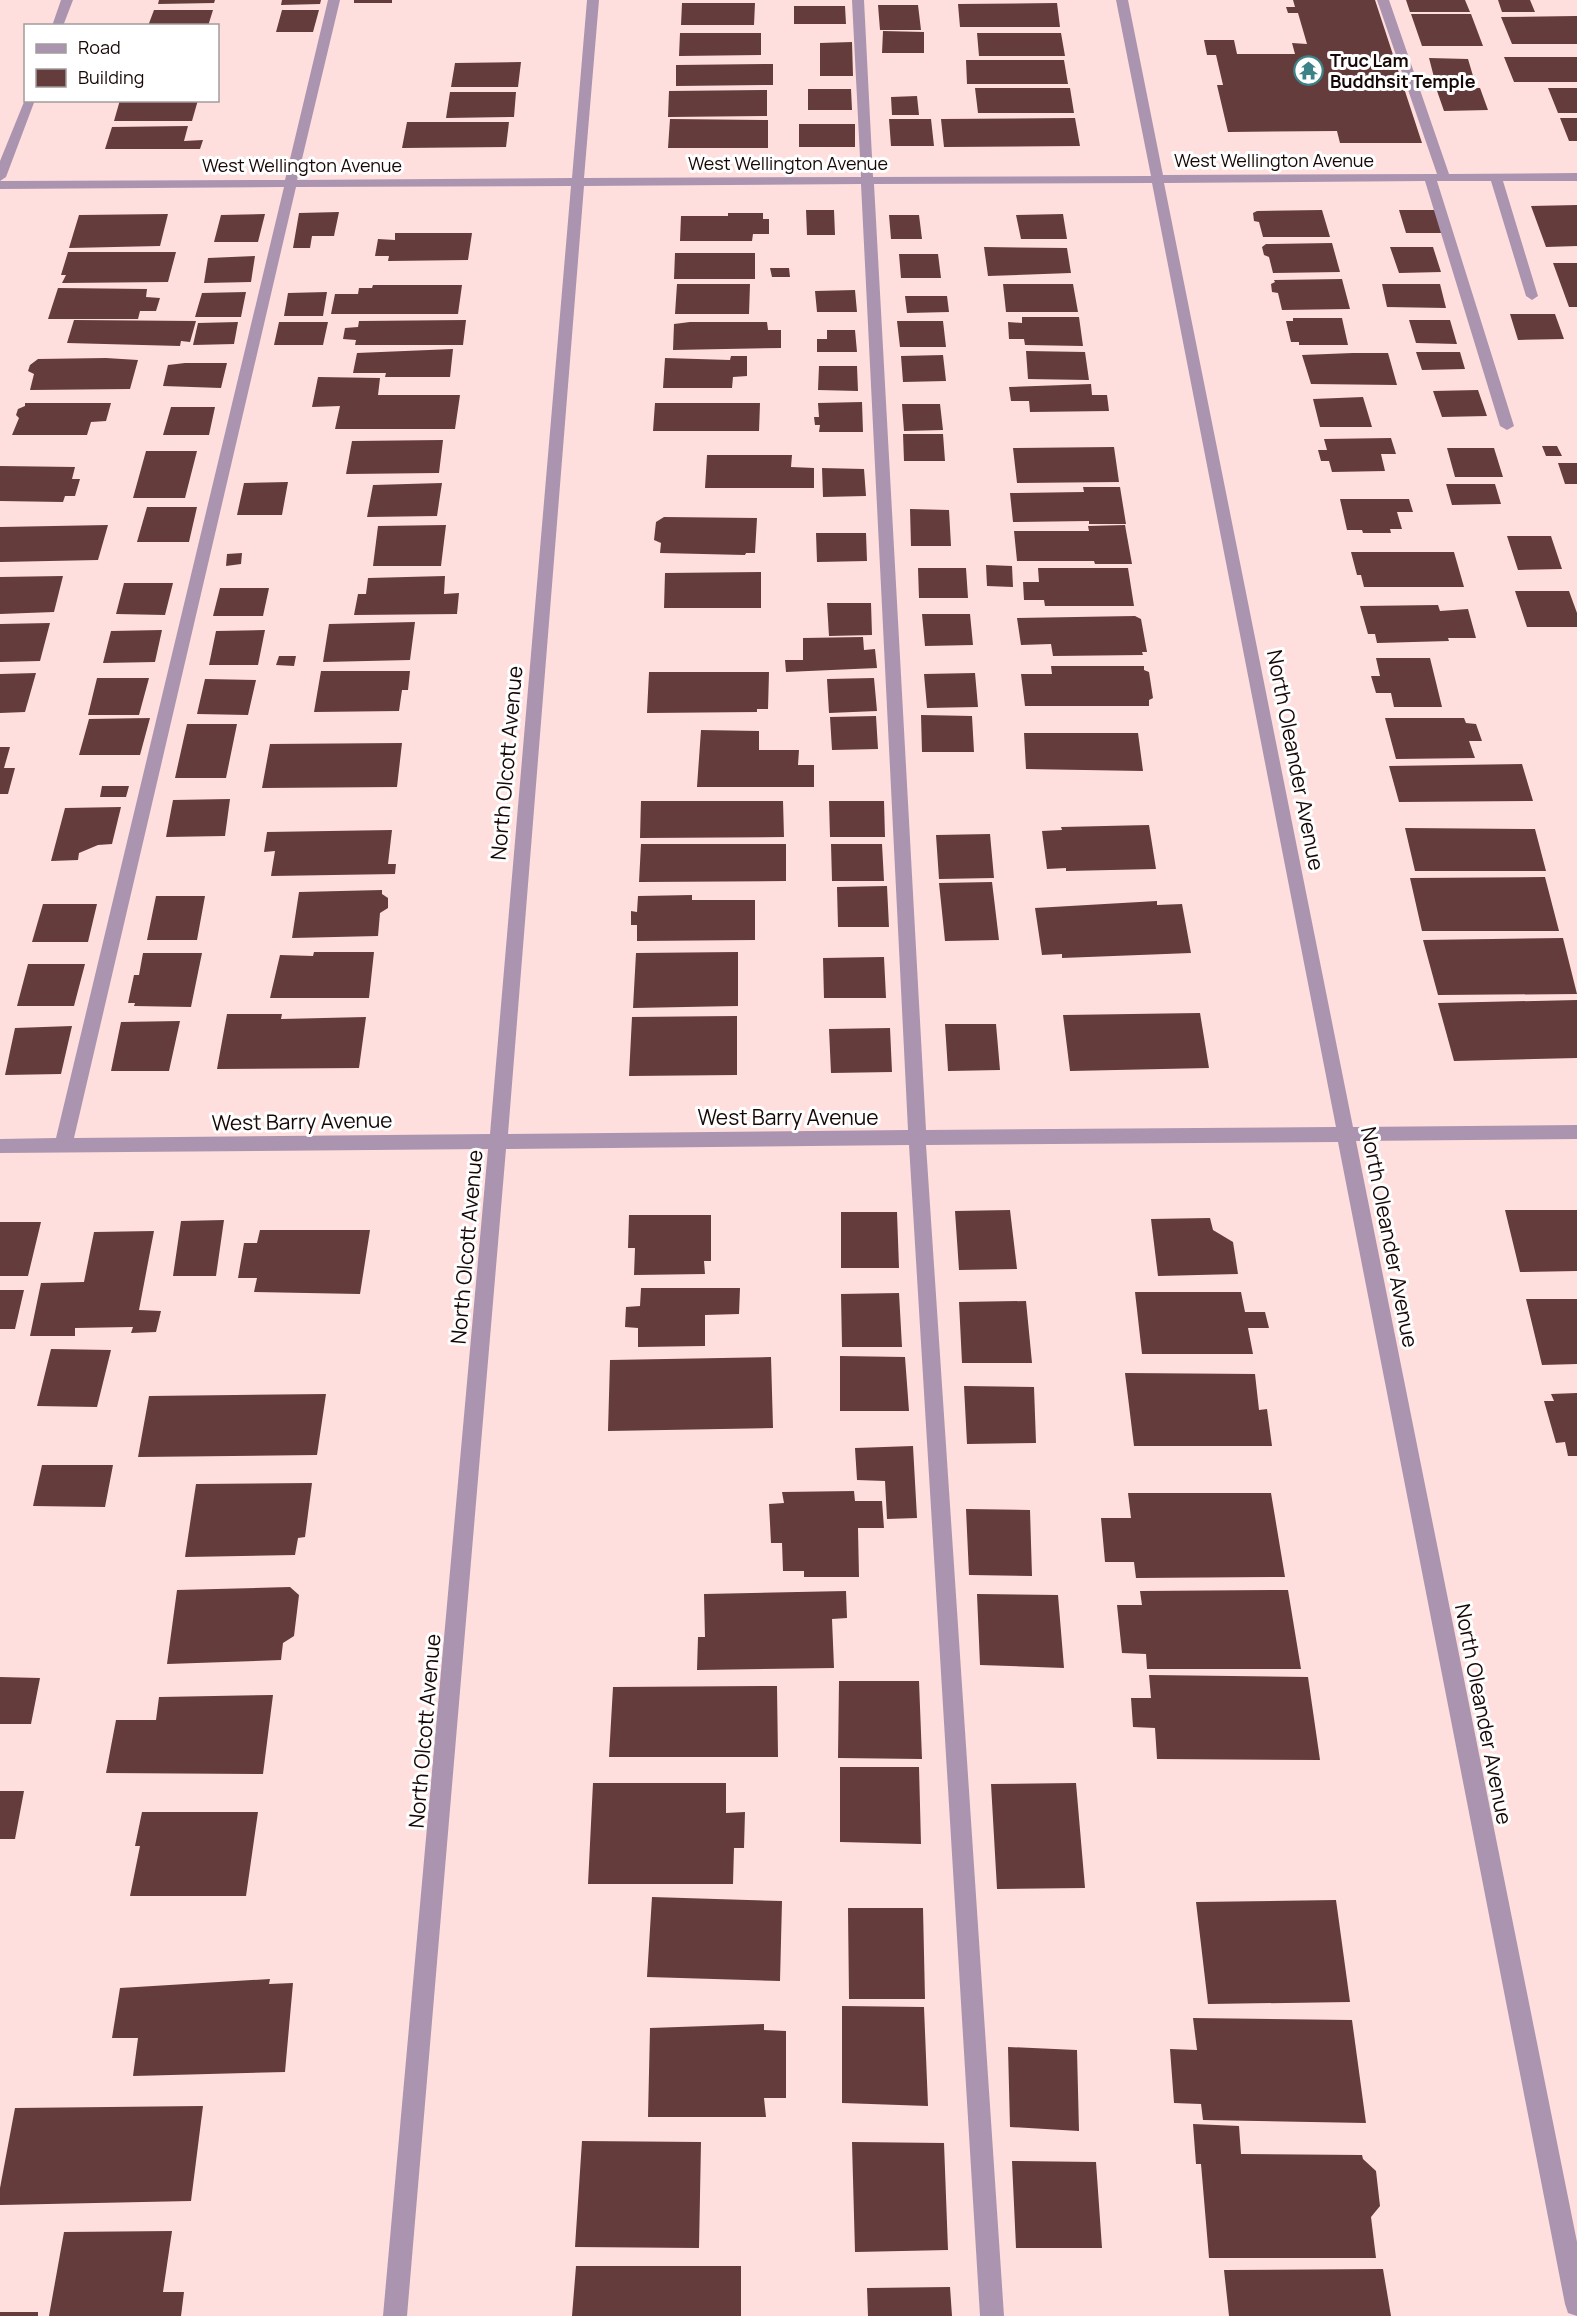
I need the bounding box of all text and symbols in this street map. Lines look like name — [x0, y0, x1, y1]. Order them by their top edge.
legend — [24, 24, 219, 102]
text: Road — [78, 35, 121, 59]
place label: Truc Lam Buddhsit Temple — [1330, 48, 1476, 93]
temple icon: Truc Lam Buddhsit Temple — [1293, 54, 1325, 86]
text: Building — [78, 65, 144, 89]
street label: West Wellington Avenue — [1174, 148, 1374, 172]
street label: West Wellington Avenue — [688, 151, 888, 175]
street label: West Wellington Avenue — [202, 153, 402, 177]
street label: North Oleander Avenue — [1261, 647, 1331, 873]
street label: North Olcott Avenue — [484, 665, 528, 861]
street label: West Barry Avenue — [697, 1103, 879, 1131]
street label: West Barry Avenue — [211, 1105, 393, 1137]
street label: North Oleander Avenue — [1355, 1124, 1425, 1350]
street label: North Olcott Avenue — [444, 1149, 488, 1345]
street label: North Oleander Avenue — [1449, 1601, 1519, 1827]
street label: North Olcott Avenue — [402, 1633, 446, 1829]

